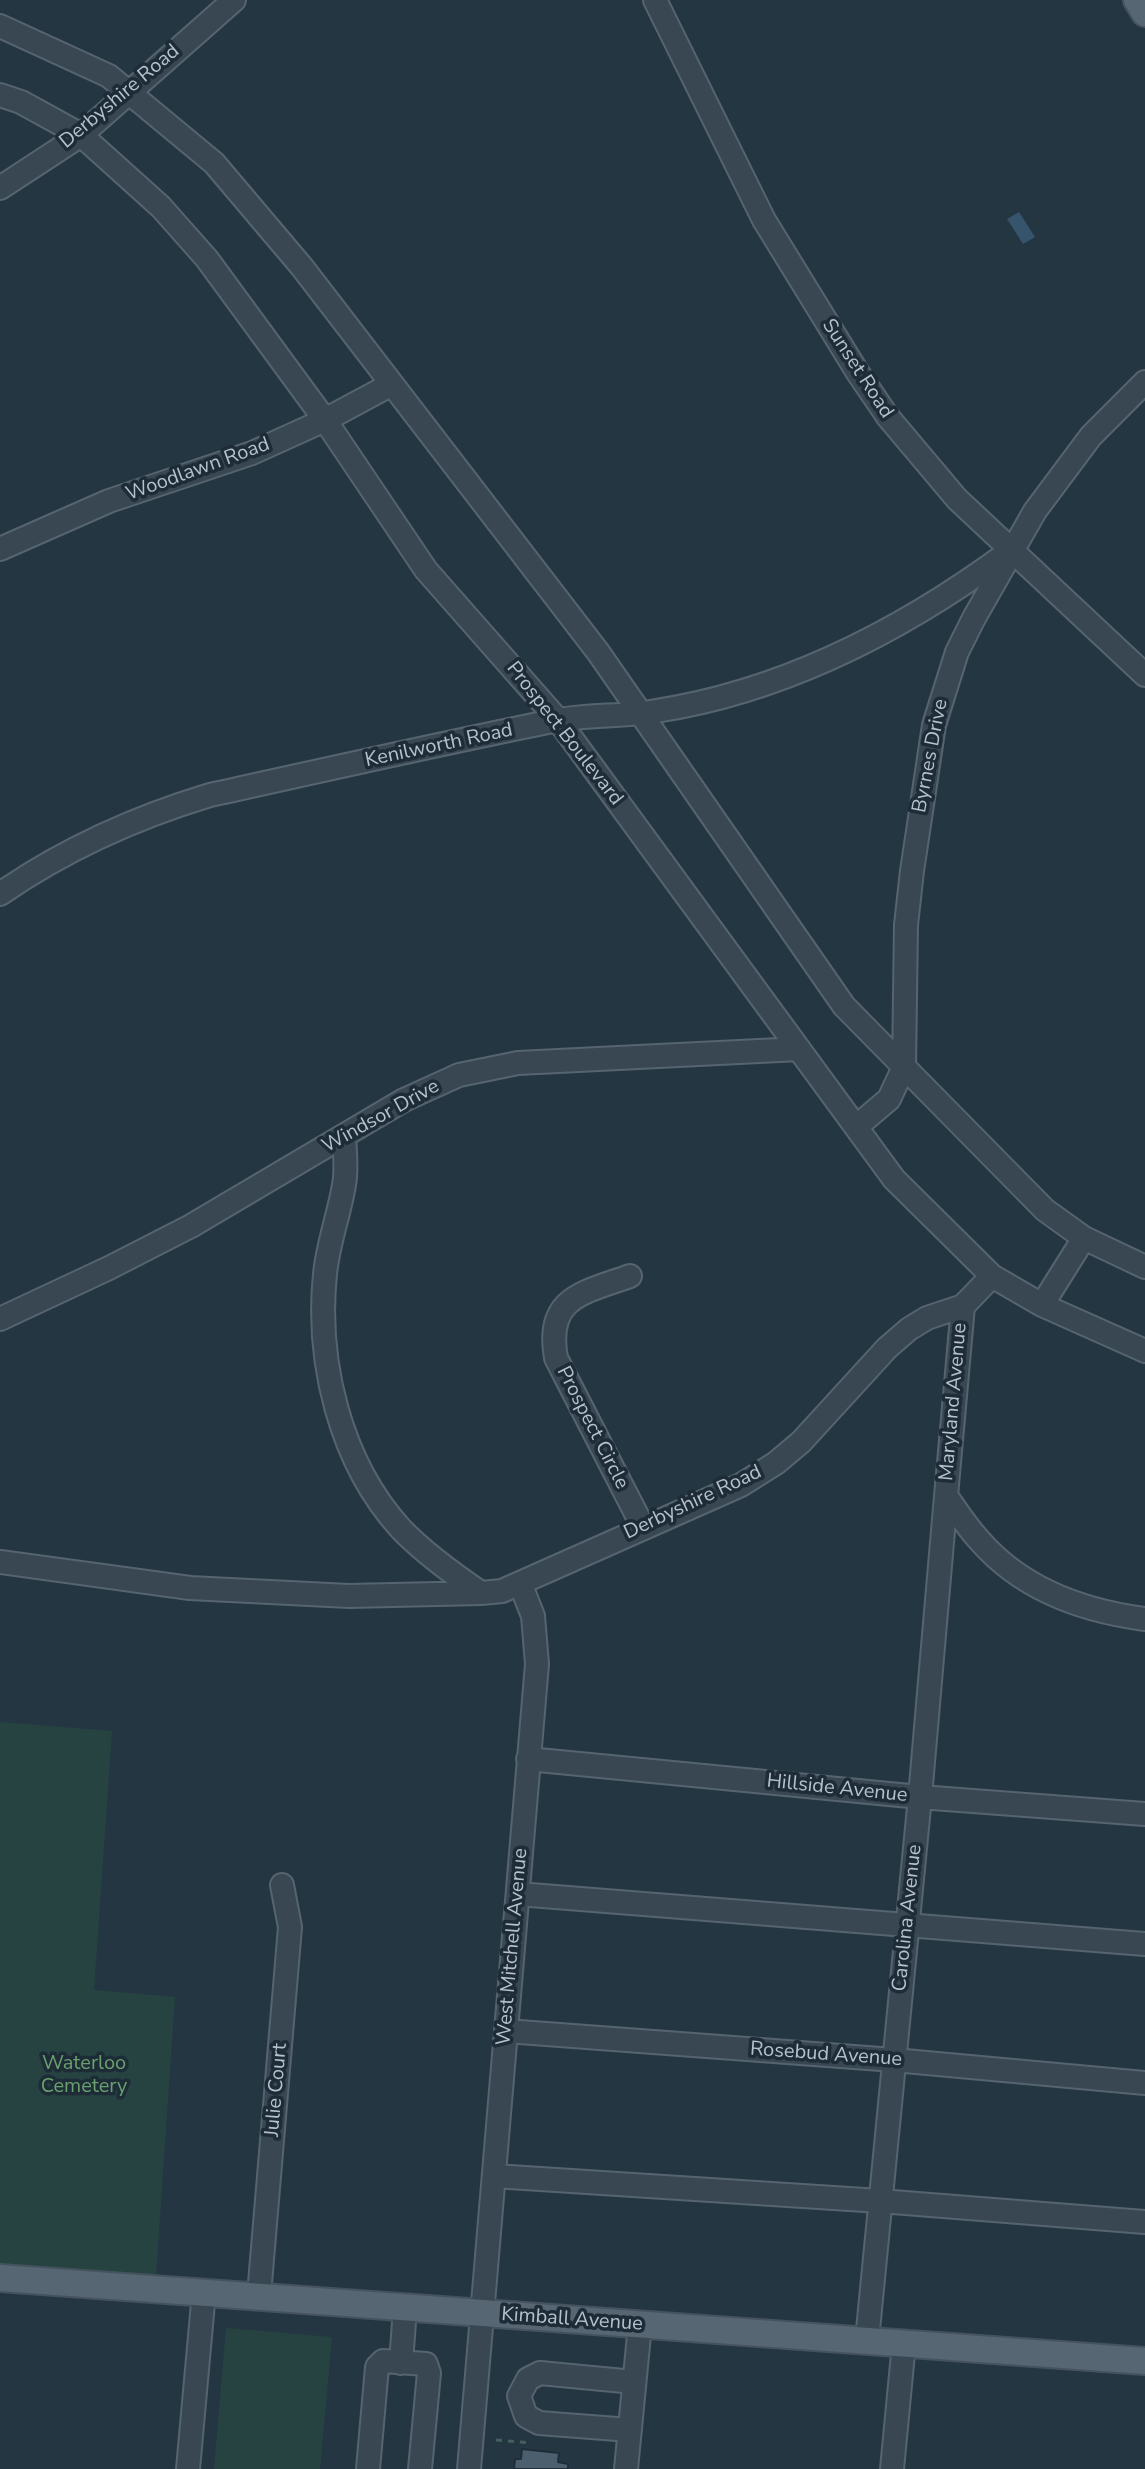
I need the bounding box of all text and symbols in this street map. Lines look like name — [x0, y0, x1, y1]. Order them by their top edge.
street label: Derbyshire Road — [55, 40, 185, 154]
street label: Sunset Road — [816, 315, 898, 423]
street label: Woodlawn Road — [123, 433, 273, 507]
street label: Prospect Boulevard — [501, 657, 627, 811]
street label: Byrnes Drive — [908, 697, 954, 815]
street label: Kenilworth Road — [363, 719, 515, 773]
street label: Windsor Drive — [318, 1075, 444, 1159]
street label: Maryland Avenue — [935, 1322, 973, 1482]
street label: Prospect Circle — [551, 1363, 633, 1493]
street label: Derbyshire Road — [620, 1461, 766, 1545]
street label: Hillside Avenue — [765, 1770, 909, 1808]
street label: Carolina Avenue — [888, 1843, 928, 1993]
street label: West Mitchell Avenue — [492, 1847, 534, 2047]
street label: Rosebud Avenue — [749, 2038, 903, 2072]
street label: Julie Court — [261, 2042, 293, 2138]
park label: Waterloo Cemetery — [41, 2052, 127, 2099]
street label: Kimball Avenue — [501, 2303, 643, 2337]

